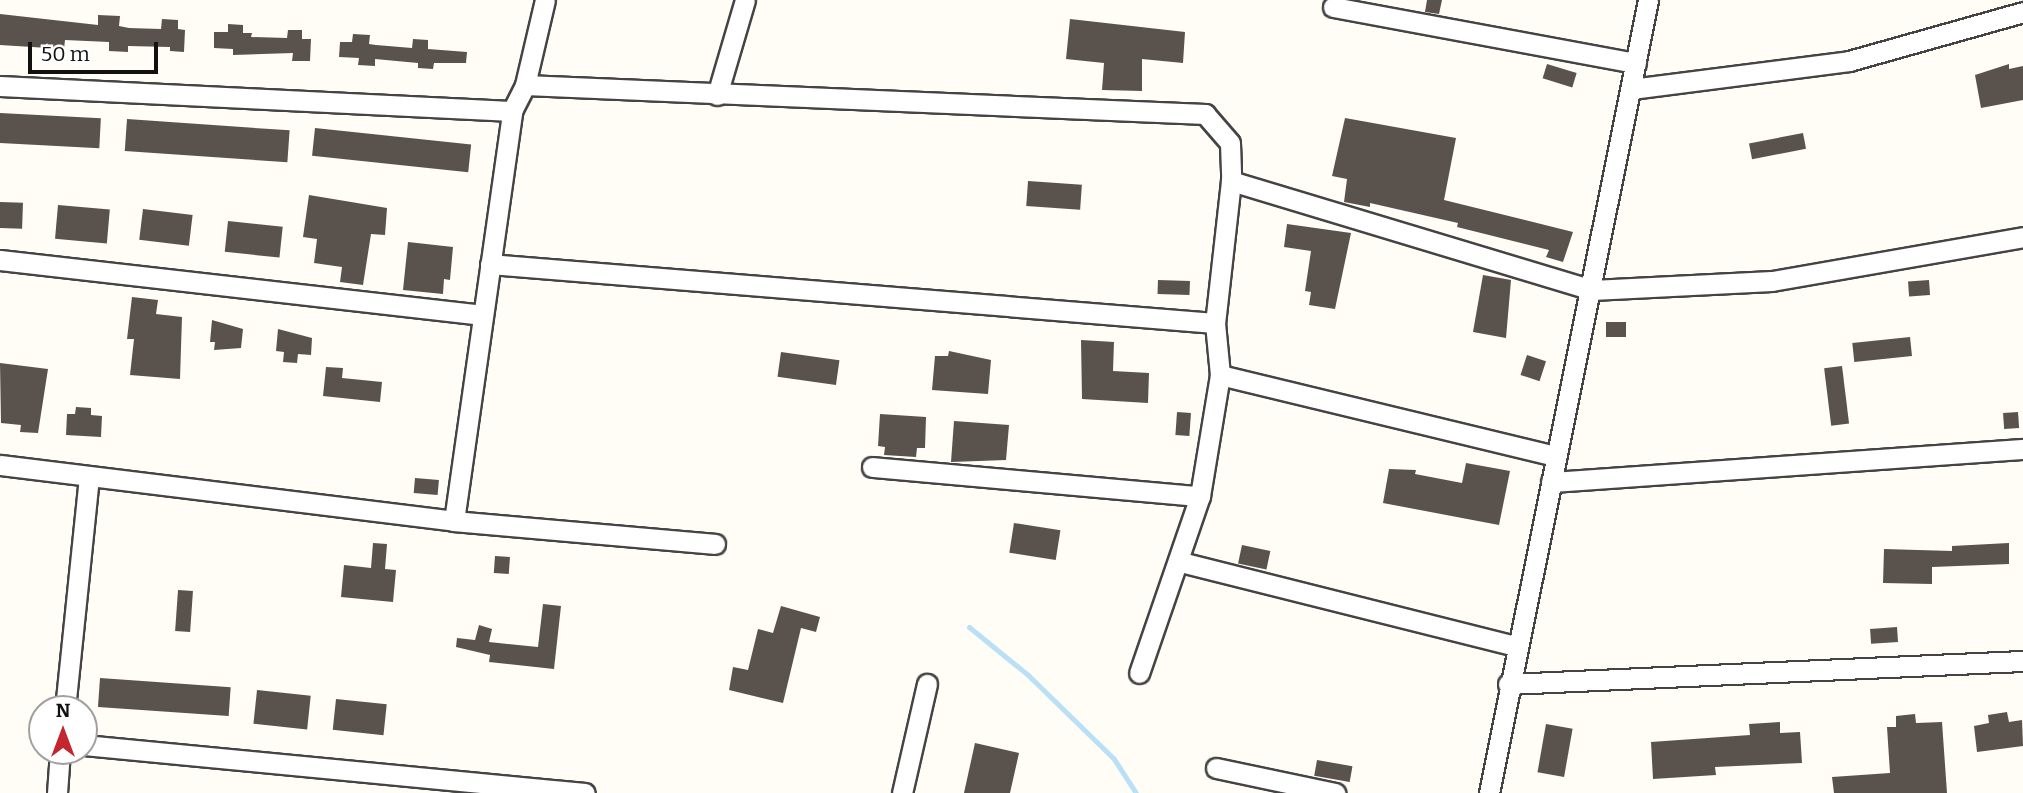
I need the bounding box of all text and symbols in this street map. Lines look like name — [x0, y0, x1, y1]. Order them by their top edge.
scale bar — [32, 28, 161, 72]
text: 50 m — [41, 41, 90, 67]
north arrow — [28, 695, 98, 765]
text: N — [56, 699, 70, 722]

